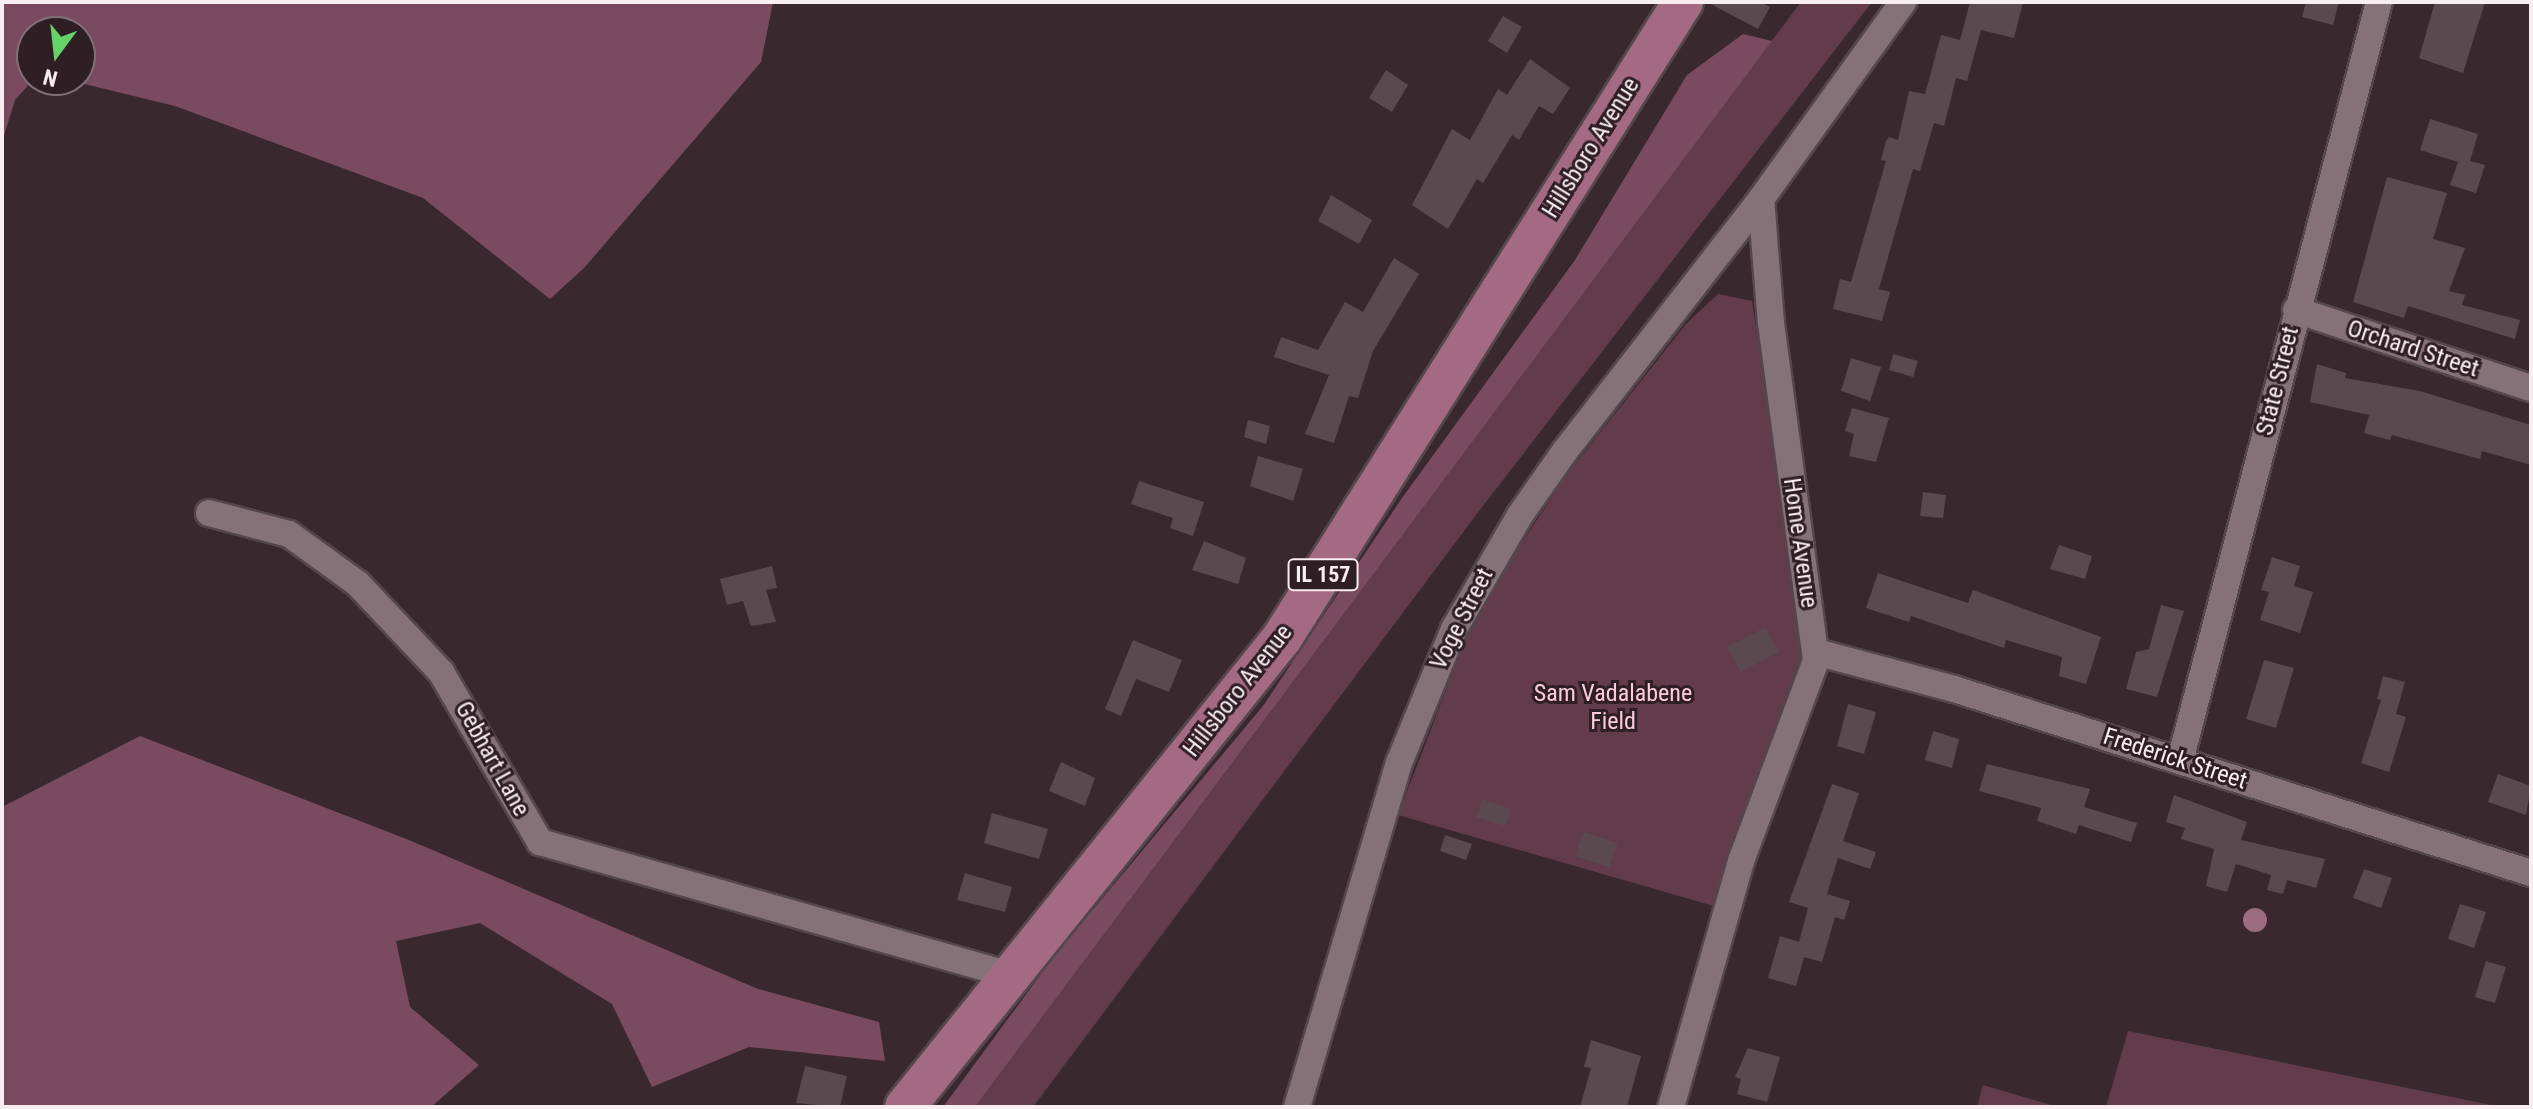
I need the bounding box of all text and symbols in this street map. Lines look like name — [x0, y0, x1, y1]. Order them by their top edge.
north arrow — [16, 16, 96, 96]
text: N — [40, 64, 60, 92]
street label: Hillsboro Avenue — [1536, 73, 1646, 223]
street label: Orchard Street — [2344, 314, 2482, 384]
street label: State Street — [2251, 324, 2305, 438]
street label: Home Avenue — [1777, 476, 1823, 610]
road number: IL 157 — [1287, 557, 1359, 593]
street label: Voge Street — [1424, 564, 1500, 674]
street label: Hillsboro Avenue — [1177, 619, 1299, 763]
park label: Sam Vadalabene Field — [1534, 680, 1692, 736]
street label: Gebhart Lane — [449, 697, 535, 821]
street label: Frederick Street — [2100, 722, 2250, 796]

